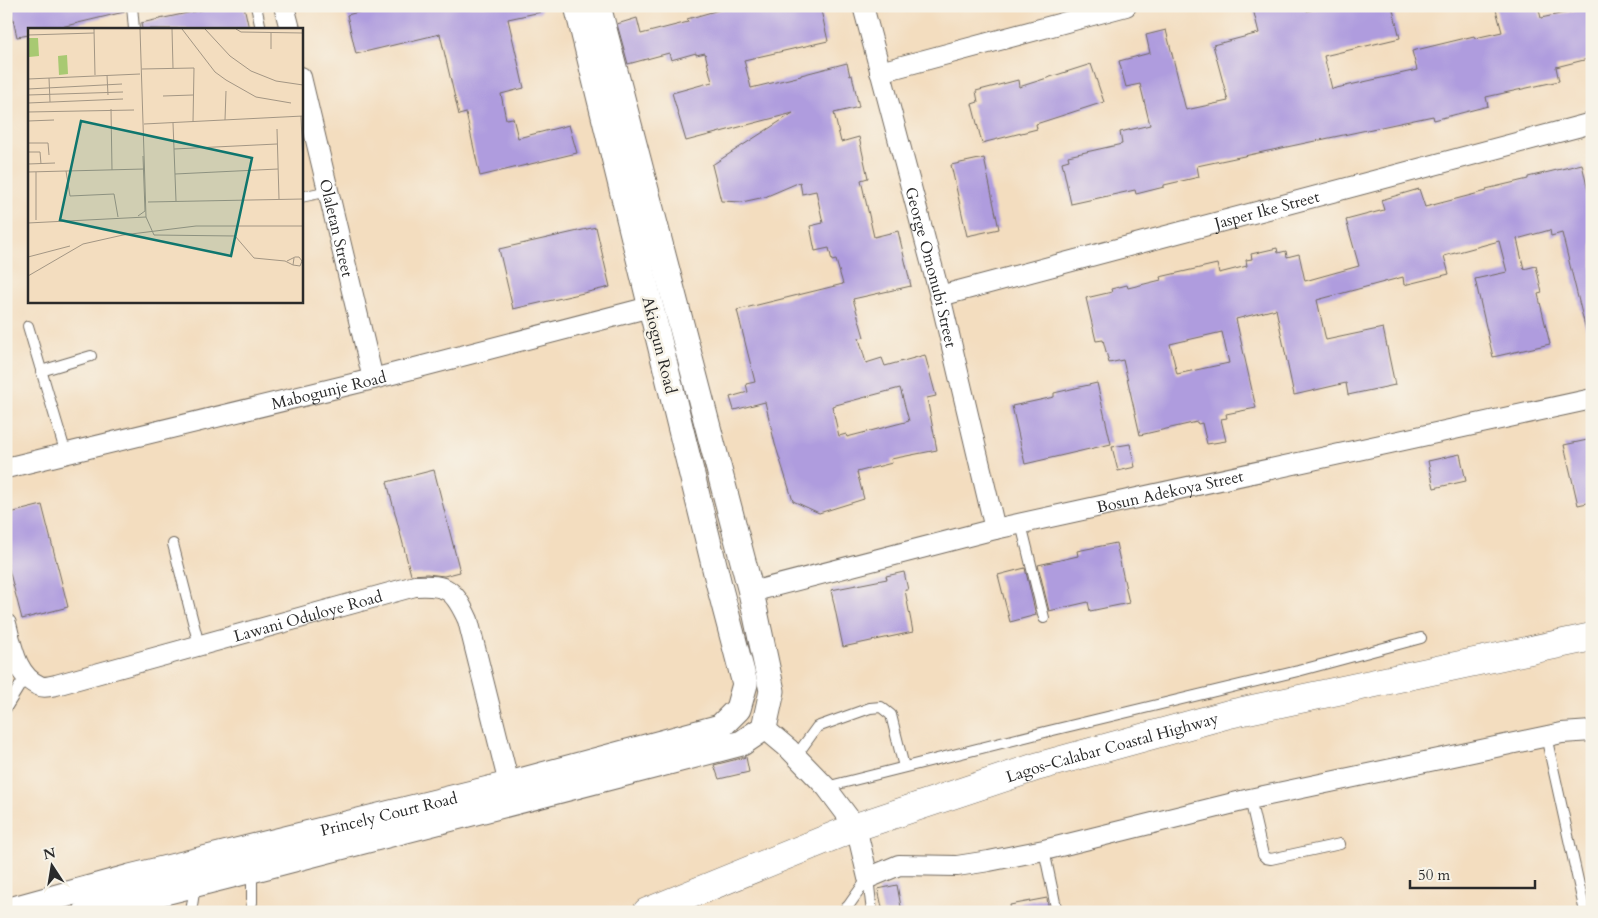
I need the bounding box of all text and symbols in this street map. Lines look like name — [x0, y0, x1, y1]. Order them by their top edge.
inset map — [28, 28, 302, 302]
street label: Olaletan Street — [314, 177, 358, 279]
street label: George Omonubi Street — [900, 185, 962, 350]
street label: Jasper Ike Street — [1210, 186, 1322, 235]
street label: Akiogun Road — [636, 294, 682, 397]
street label: Mabogunje Road — [269, 366, 389, 415]
street label: Bosun Adekoya Street — [1095, 465, 1246, 519]
street label: Lawani Oduloye Road — [231, 585, 385, 648]
street label: Lagos-Calabar Coastal Highway — [1003, 707, 1222, 788]
street label: Princely Court Road — [318, 787, 460, 842]
north arrow — [28, 840, 78, 890]
text: N — [41, 843, 57, 864]
scale bar — [1410, 858, 1536, 890]
text: 50 m — [1418, 865, 1450, 885]

